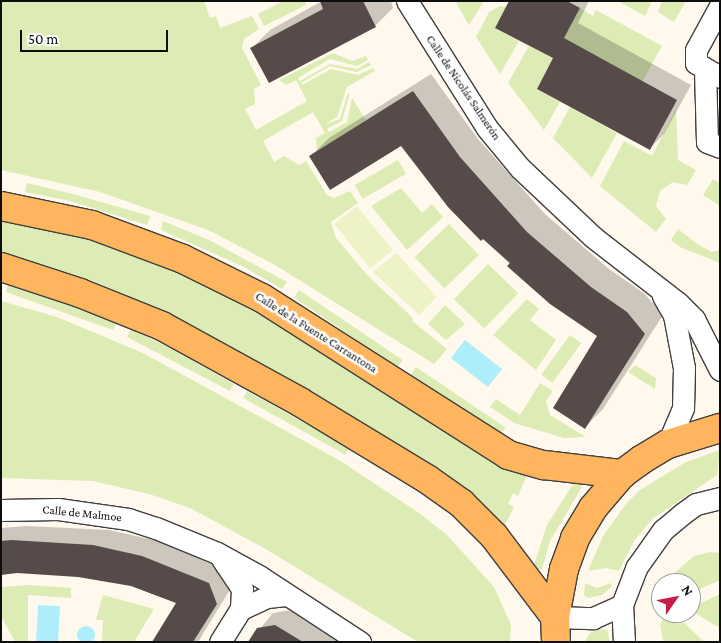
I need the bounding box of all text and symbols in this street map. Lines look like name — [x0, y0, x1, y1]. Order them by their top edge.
scale bar — [22, 20, 170, 52]
text: 50 m — [28, 31, 58, 47]
street label: Calle de Nicolás Salmerón — [423, 33, 503, 143]
street label: Calle de la Fuente Carrantona — [252, 289, 380, 377]
street label: Calle de Malmoe — [42, 503, 122, 525]
north arrow — [651, 573, 701, 623]
text: N — [678, 582, 697, 599]

